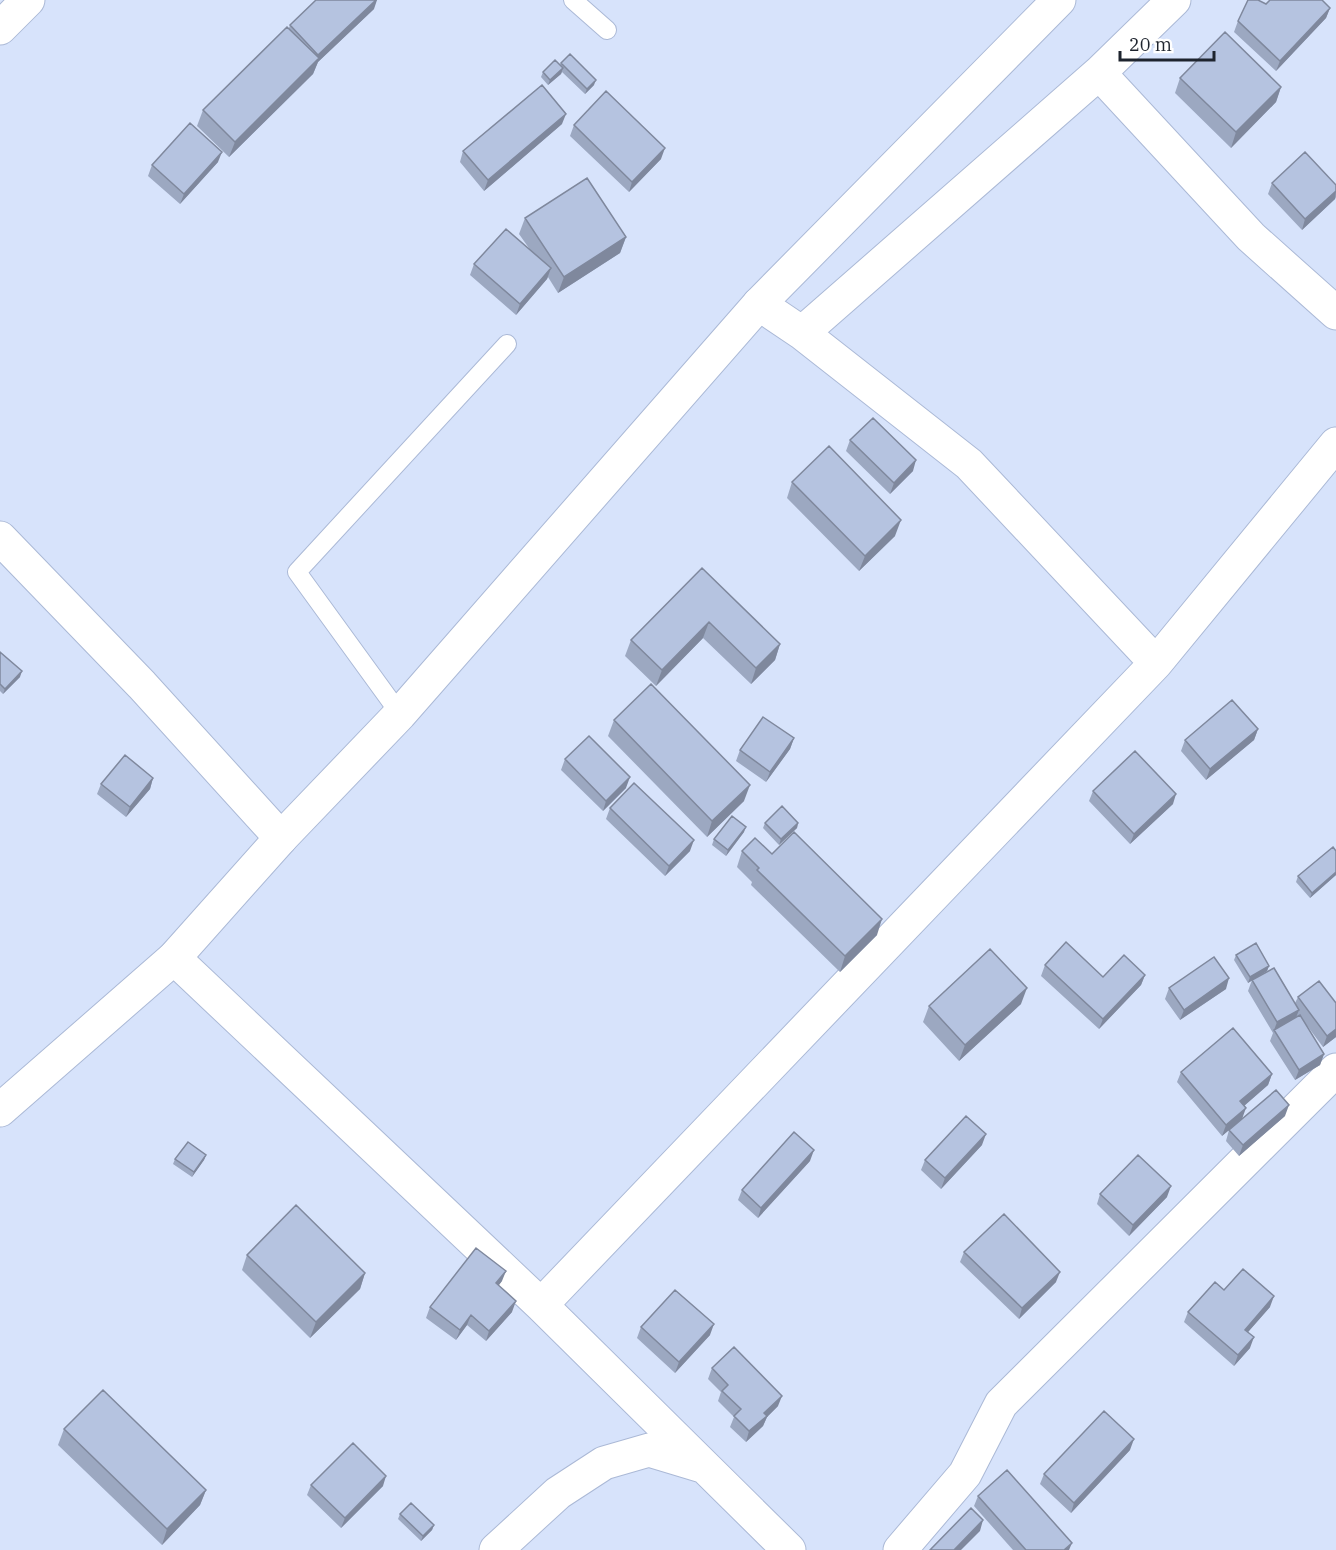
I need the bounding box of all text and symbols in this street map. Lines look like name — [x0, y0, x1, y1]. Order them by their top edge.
scale bar — [1120, 24, 1214, 62]
text: 20 m — [1129, 33, 1172, 56]

